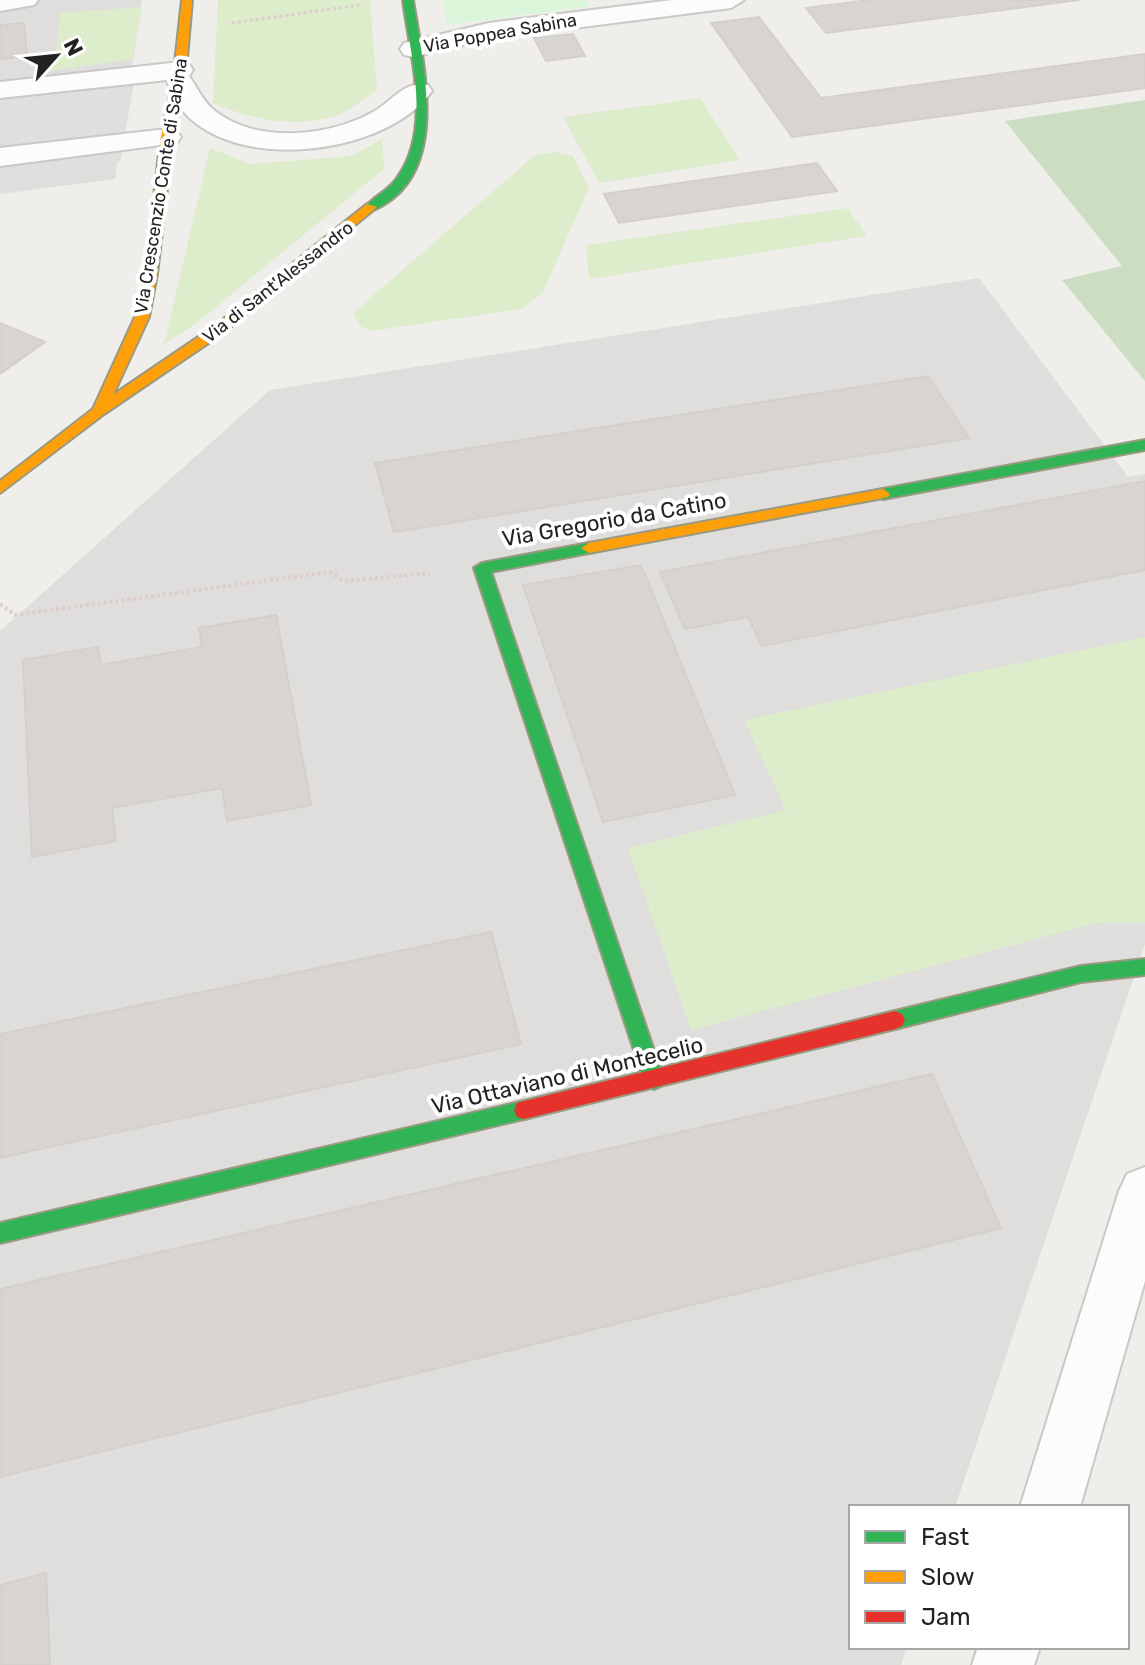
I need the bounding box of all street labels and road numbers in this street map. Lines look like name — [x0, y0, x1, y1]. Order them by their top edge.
street label: Via Poppea Sabina — [422, 9, 578, 57]
street label: Via Crescenzio Conte di Sabina — [130, 57, 192, 315]
street label: Via di Sant'Alessandro — [198, 216, 358, 348]
street label: Via Gregorio da Catino — [500, 486, 728, 553]
street label: Via Ottaviano di Montecelio — [429, 1031, 706, 1120]

